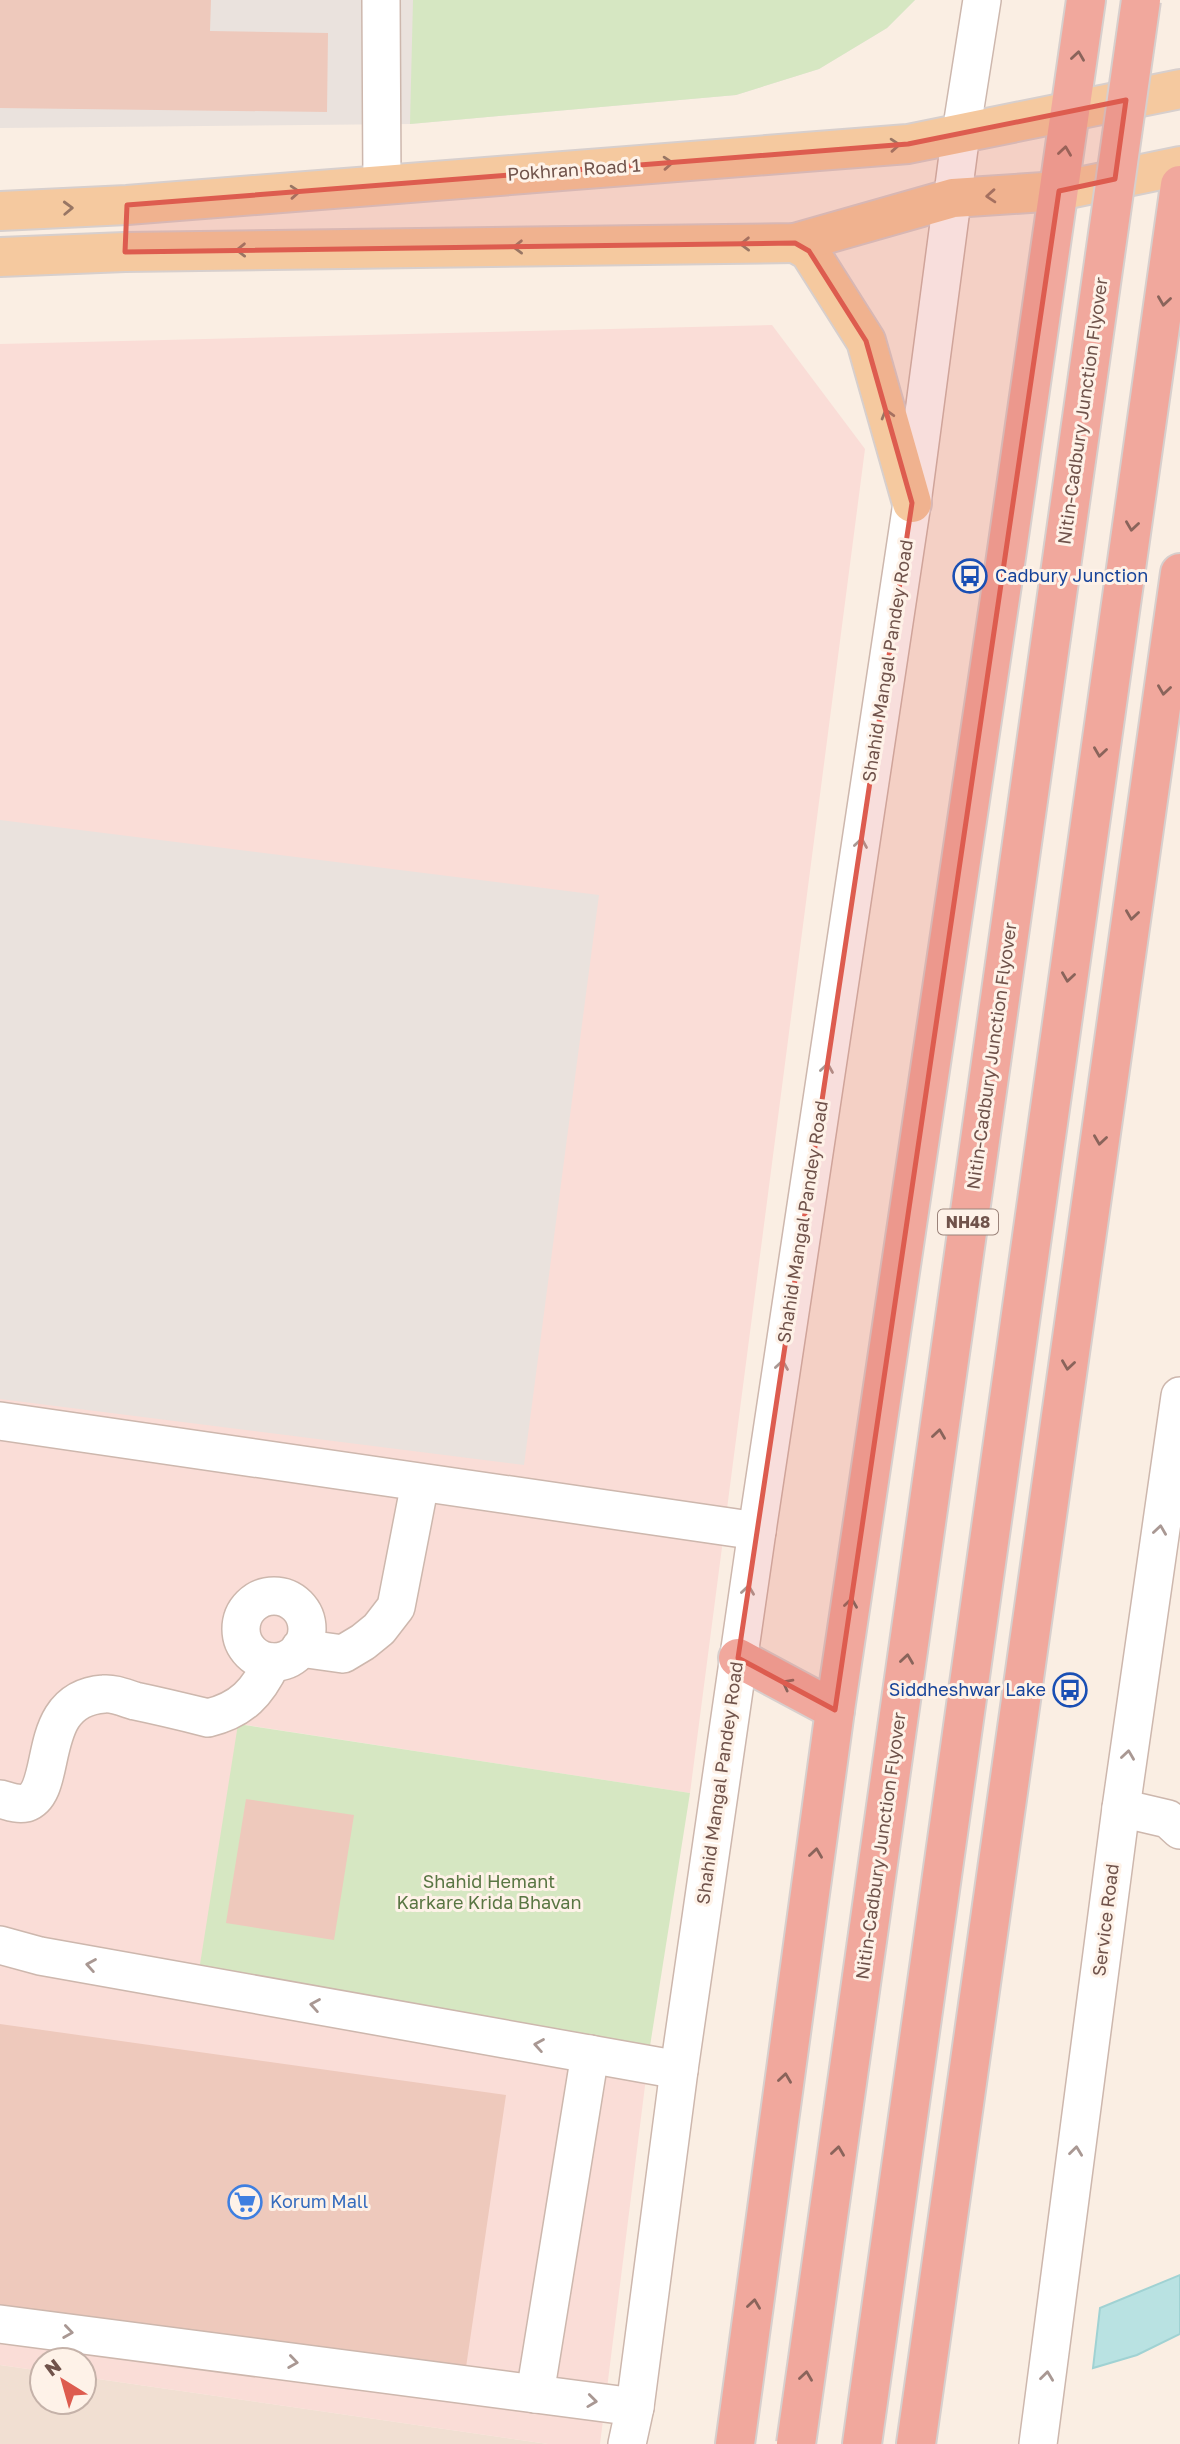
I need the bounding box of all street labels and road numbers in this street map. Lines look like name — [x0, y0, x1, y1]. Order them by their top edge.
street label: Pokhran Road 1 — [507, 153, 642, 185]
street label: Nitin-Cadbury Junction Flyover — [1052, 276, 1112, 546]
street label: Shahid Mangal Pandey Road — [857, 538, 917, 784]
street label: Nitin-Cadbury Junction Flyover — [961, 921, 1021, 1191]
street label: Shahid Mangal Pandey Road — [772, 1099, 832, 1345]
road number: NH48 — [938, 1210, 998, 1234]
street label: Shahid Mangal Pandey Road — [691, 1660, 747, 1906]
street label: Nitin-Cadbury Junction Flyover — [850, 1711, 910, 1981]
street label: Service Road — [1087, 1862, 1123, 1977]

